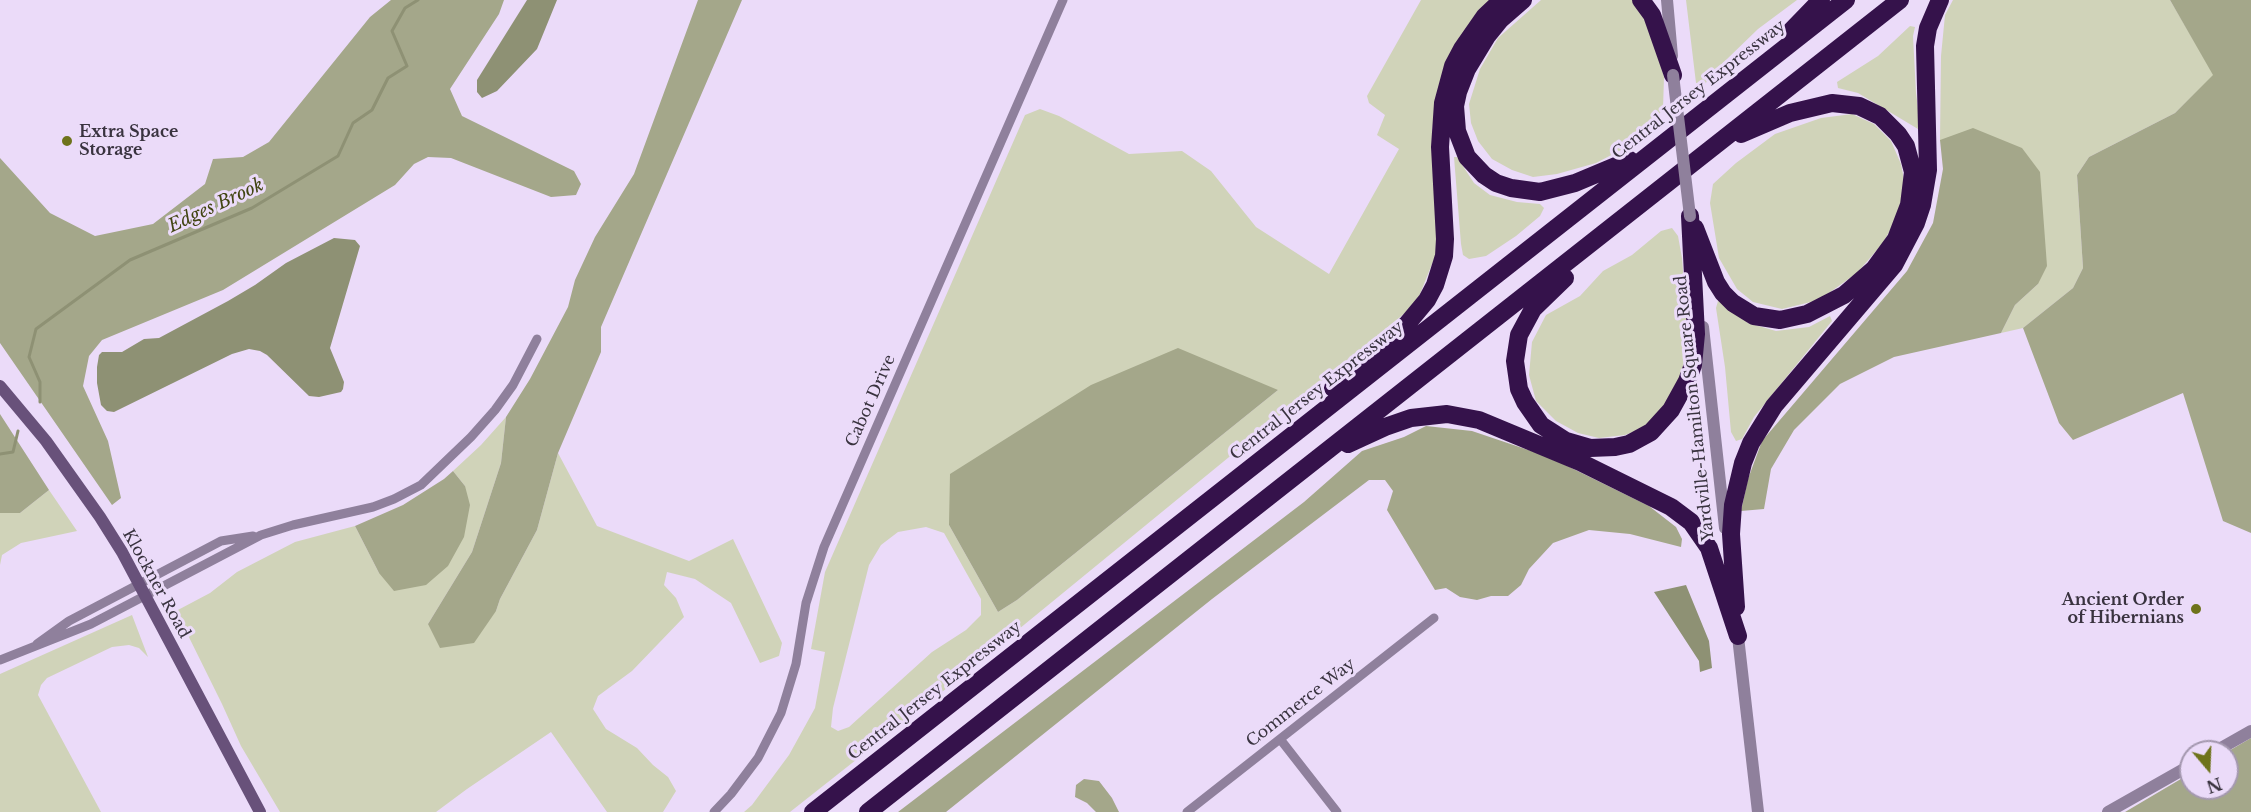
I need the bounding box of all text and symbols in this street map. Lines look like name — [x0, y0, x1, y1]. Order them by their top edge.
street label: Central Jersey Expressway — [1609, 16, 1789, 164]
place label: Extra Space Storage — [79, 122, 178, 160]
marker: Extra Space Storage — [60, 134, 74, 148]
water label: Edges Brook — [165, 174, 267, 238]
street label: Yardville-Hamilton Square Road — [1671, 274, 1719, 542]
street label: Central Jersey Expressway — [1227, 317, 1407, 465]
street label: Cabot Drive — [842, 352, 900, 450]
street label: Klockner Road — [118, 526, 194, 642]
place label: Ancient Order of Hibernians — [2062, 590, 2184, 628]
marker: Ancient Order of Hibernians — [2189, 602, 2203, 616]
street label: Central Jersey Expressway — [845, 617, 1025, 765]
street label: Commerce Way — [1243, 655, 1359, 751]
north arrow — [2179, 740, 2239, 800]
text: N — [2204, 773, 2225, 797]

